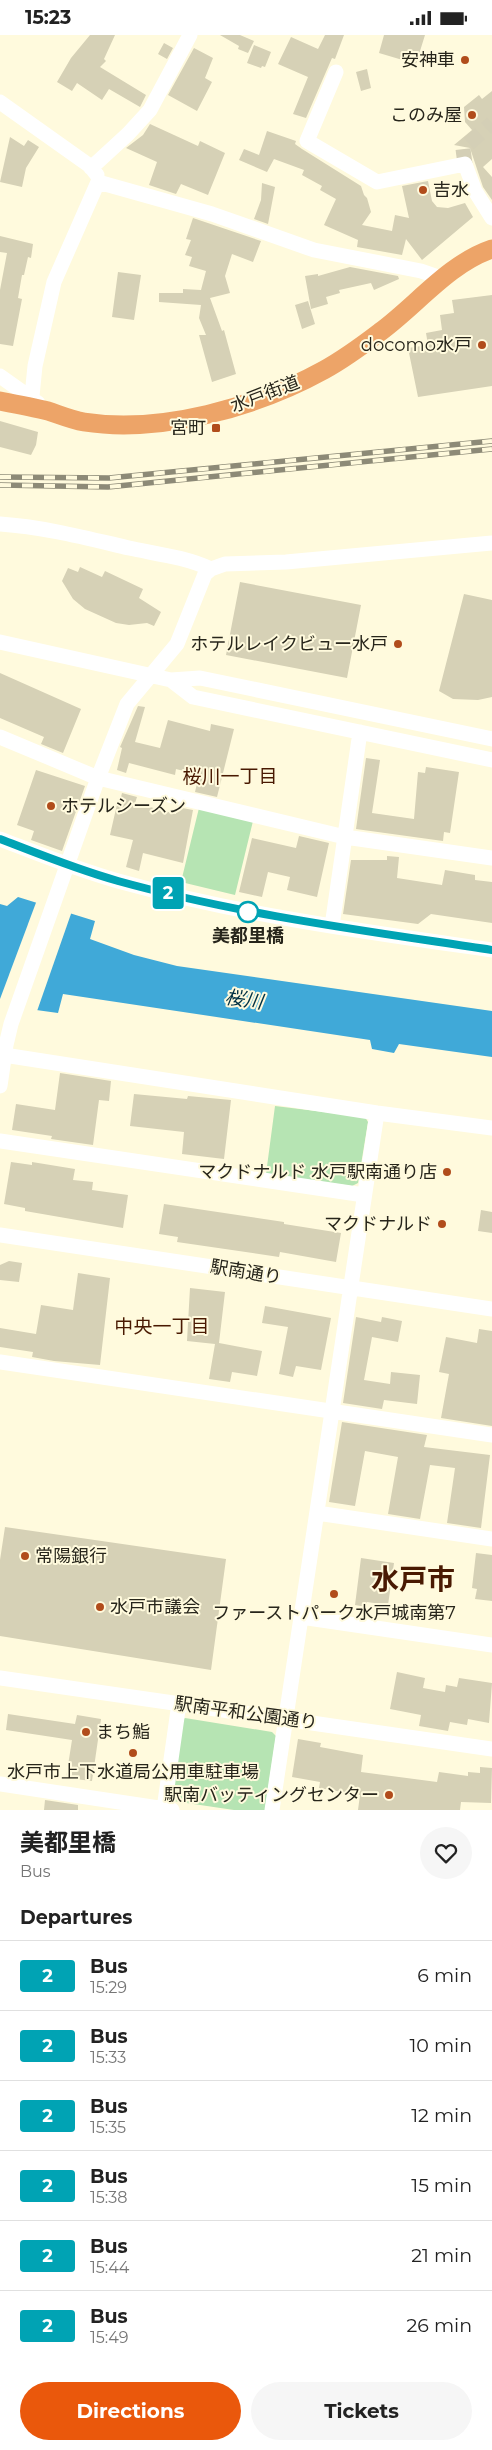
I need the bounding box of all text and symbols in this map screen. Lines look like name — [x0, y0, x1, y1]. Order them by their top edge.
text: 15:23 — [25, 6, 71, 29]
place label: 安神車 — [401, 49, 455, 71]
marker: 安神車 — [459, 54, 471, 66]
place label: このみ屋 — [390, 104, 462, 126]
marker: このみ屋 — [466, 109, 478, 121]
place label: 吉水 — [433, 179, 469, 201]
marker: 吉水 — [417, 184, 429, 196]
place label: docomo水戸 — [361, 334, 472, 356]
marker: docomo水戸 — [476, 339, 488, 351]
street label: 水戸街道 — [227, 371, 303, 417]
place label: 宮町 — [170, 417, 206, 439]
marker: 宮町 — [210, 422, 222, 434]
place label: ホテルレイクビュー水戸 — [190, 633, 388, 655]
marker: ホテルレイクビュー水戸 — [392, 638, 404, 650]
district label: 桜川一丁目 — [182, 765, 278, 788]
place label: ホテルシーズン — [61, 795, 186, 817]
marker: ホテルシーズン — [45, 800, 57, 812]
line badge: 2 — [152, 877, 184, 909]
text: 2 — [163, 882, 173, 904]
marker: 美都里橋 — [237, 901, 259, 923]
place label: 美都里橋 — [212, 925, 284, 947]
water label: 桜川 — [224, 985, 266, 1014]
place label: マクドナルド 水戸駅南通り店 — [198, 1161, 437, 1183]
marker: マクドナルド 水戸駅南通り店 — [441, 1166, 453, 1178]
place label: マクドナルド — [324, 1213, 432, 1235]
marker: マクドナルド — [436, 1218, 448, 1230]
street label: 駅南通り — [209, 1256, 283, 1288]
district label: 中央一丁目 — [114, 1315, 210, 1338]
place label: 常陽銀行 — [35, 1545, 107, 1567]
marker: 常陽銀行 — [19, 1550, 31, 1562]
district label: 水戸市 — [371, 1562, 455, 1596]
marker: ファーストパーク水戸城南第7 — [328, 1588, 340, 1600]
place label: 水戸市議会 — [110, 1596, 200, 1618]
marker: 水戸市議会 — [94, 1601, 106, 1613]
place label: ファーストパーク水戸城南第7 — [212, 1602, 456, 1624]
street label: 駅南平和公園通り — [173, 1692, 319, 1734]
place label: まち鮨 — [96, 1721, 150, 1743]
marker: まち鮨 — [80, 1726, 92, 1738]
marker: 水戸市上下水道局公用車駐車場 — [127, 1747, 139, 1759]
place label: 水戸市上下水道局公用車駐車場 — [7, 1761, 259, 1783]
place label: 駅南バッティングセンター — [164, 1784, 379, 1806]
marker: 駅南バッティングセンター — [383, 1789, 395, 1801]
button: heart — [420, 1827, 472, 1879]
text: 美都里橋 — [20, 1828, 116, 1857]
text: Bus — [20, 1862, 51, 1881]
text: Departures — [20, 1906, 132, 1929]
text: Bus — [90, 1955, 128, 1978]
text: 6 min — [417, 1964, 472, 1987]
text: 2 — [42, 1965, 53, 1987]
text: 15:29 — [90, 1978, 127, 1997]
text: Bus — [90, 2025, 128, 2048]
text: 10 min — [409, 2034, 472, 2057]
text: 2 — [42, 2035, 53, 2057]
text: 15:33 — [90, 2048, 126, 2067]
text: Bus — [90, 2095, 128, 2118]
text: 12 min — [411, 2104, 472, 2127]
text: 2 — [42, 2105, 53, 2127]
text: 15:35 — [90, 2118, 126, 2137]
text: Bus — [90, 2165, 128, 2188]
text: 15 min — [411, 2174, 472, 2197]
text: 2 — [42, 2175, 53, 2197]
text: 15:38 — [90, 2188, 127, 2207]
text: Bus — [90, 2235, 128, 2258]
text: 21 min — [411, 2244, 472, 2267]
text: 2 — [42, 2245, 53, 2267]
text: 15:44 — [90, 2258, 129, 2277]
text: Bus — [90, 2305, 128, 2328]
text: 26 min — [407, 2314, 472, 2337]
text: 2 — [42, 2315, 53, 2337]
text: 15:49 — [90, 2328, 128, 2347]
button: Directions — [20, 2382, 241, 2440]
button: Tickets — [251, 2382, 472, 2440]

